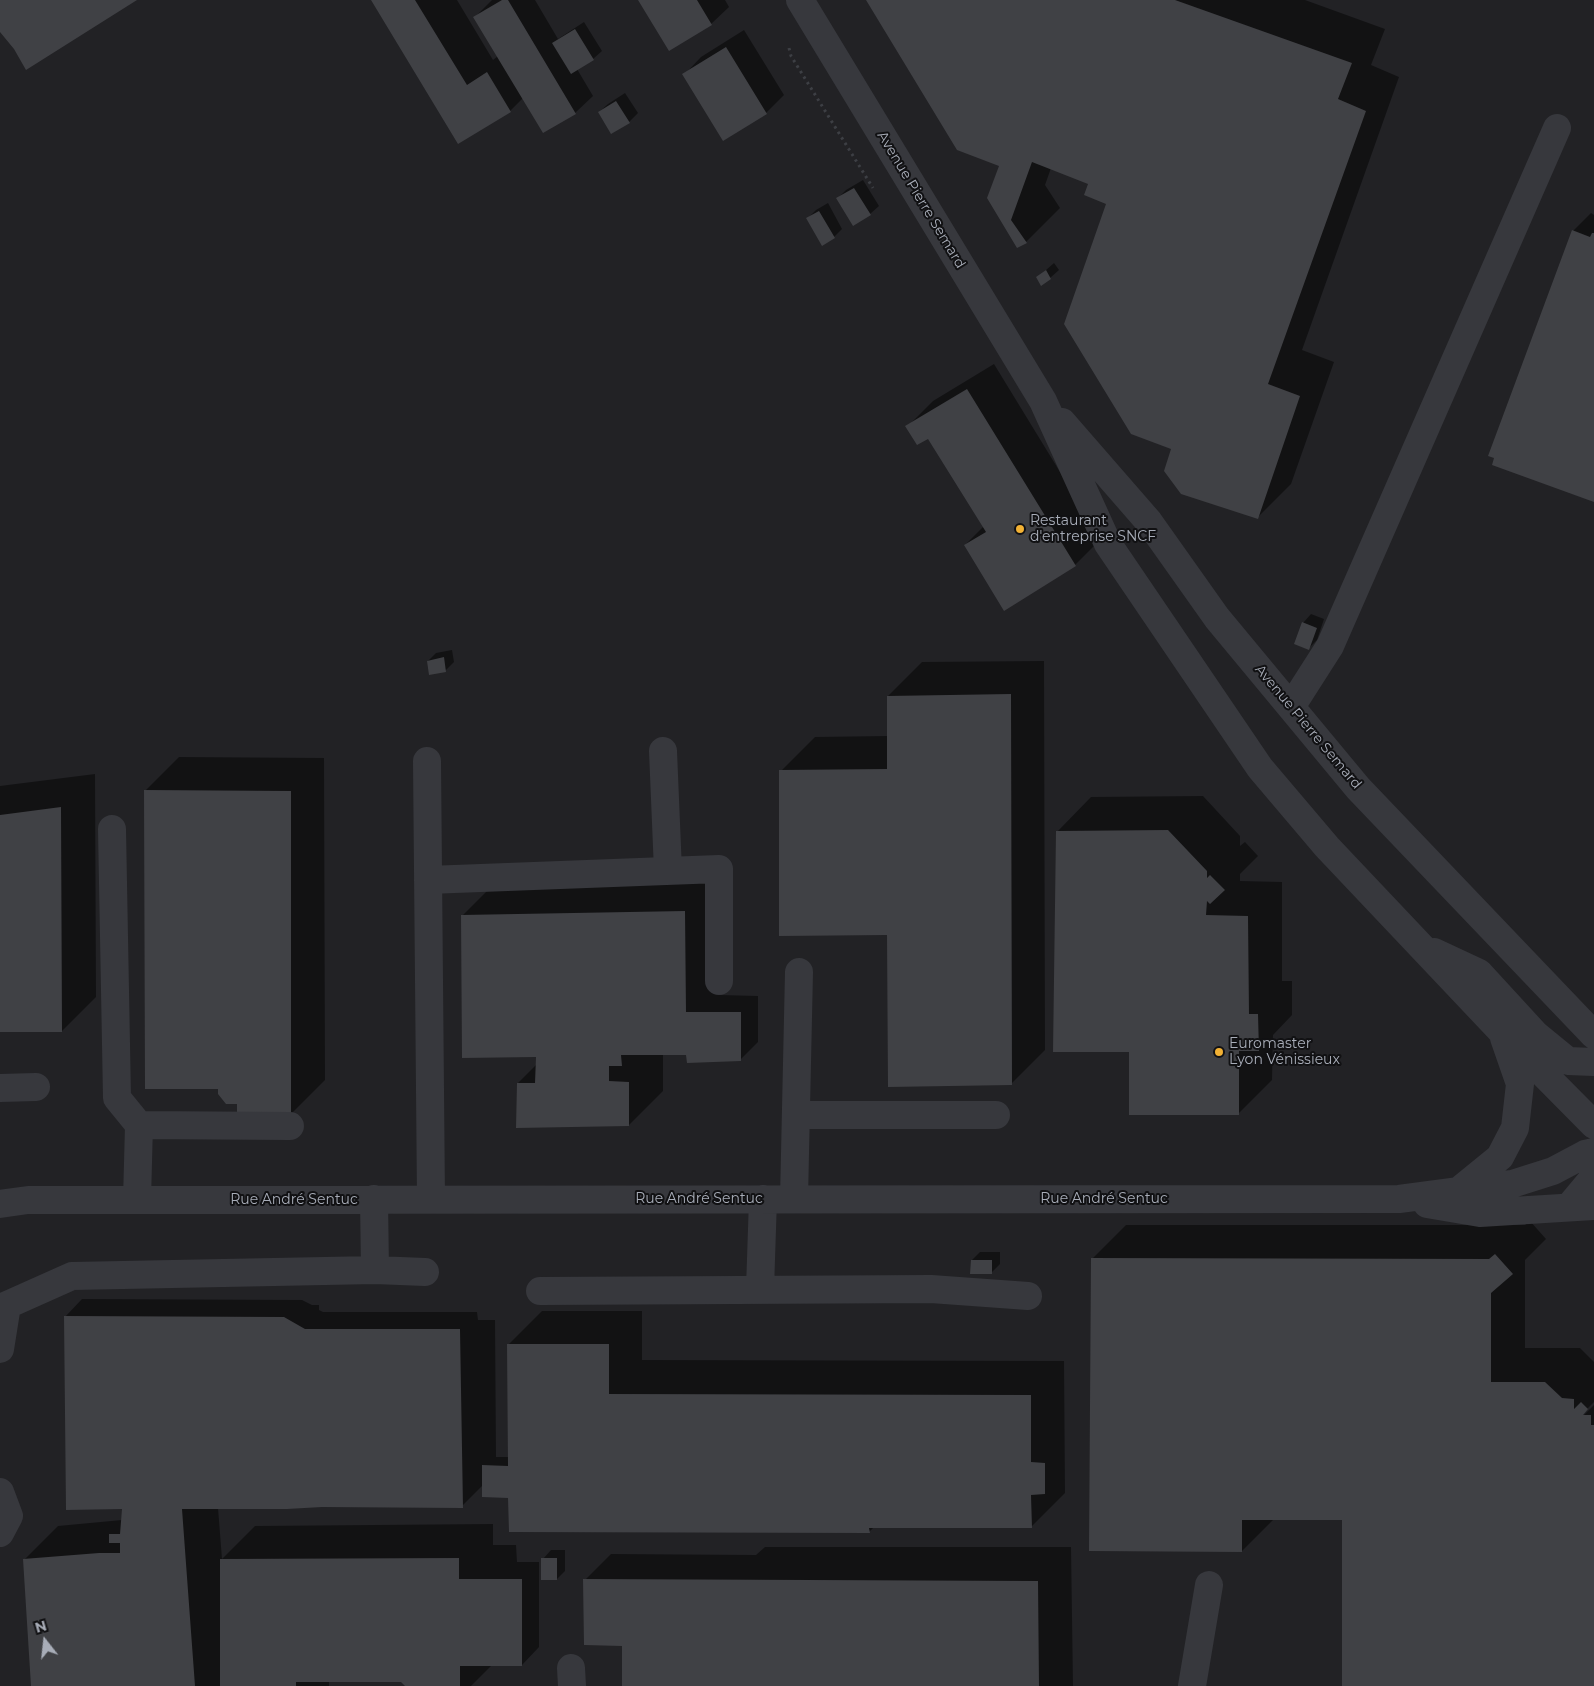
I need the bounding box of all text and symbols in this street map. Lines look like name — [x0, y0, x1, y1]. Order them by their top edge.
street label: Avenue Pierre Semard — [873, 128, 969, 272]
place label: Restaurant d'entreprise SNCF — [1030, 513, 1156, 546]
marker: Restaurant d'entreprise SNCF — [1014, 523, 1026, 535]
street label: Avenue Pierre Semard — [1251, 661, 1365, 793]
place label: Euromaster Lyon Vénissieux — [1229, 1036, 1340, 1068]
marker: Euromaster Lyon Vénissieux — [1213, 1046, 1225, 1058]
street label: Rue André Sentuc — [635, 1191, 763, 1207]
street label: Rue André Sentuc — [1040, 1191, 1168, 1207]
street label: Rue André Sentuc — [230, 1192, 358, 1208]
north arrow — [20, 1616, 70, 1666]
text: N — [33, 1616, 49, 1637]

